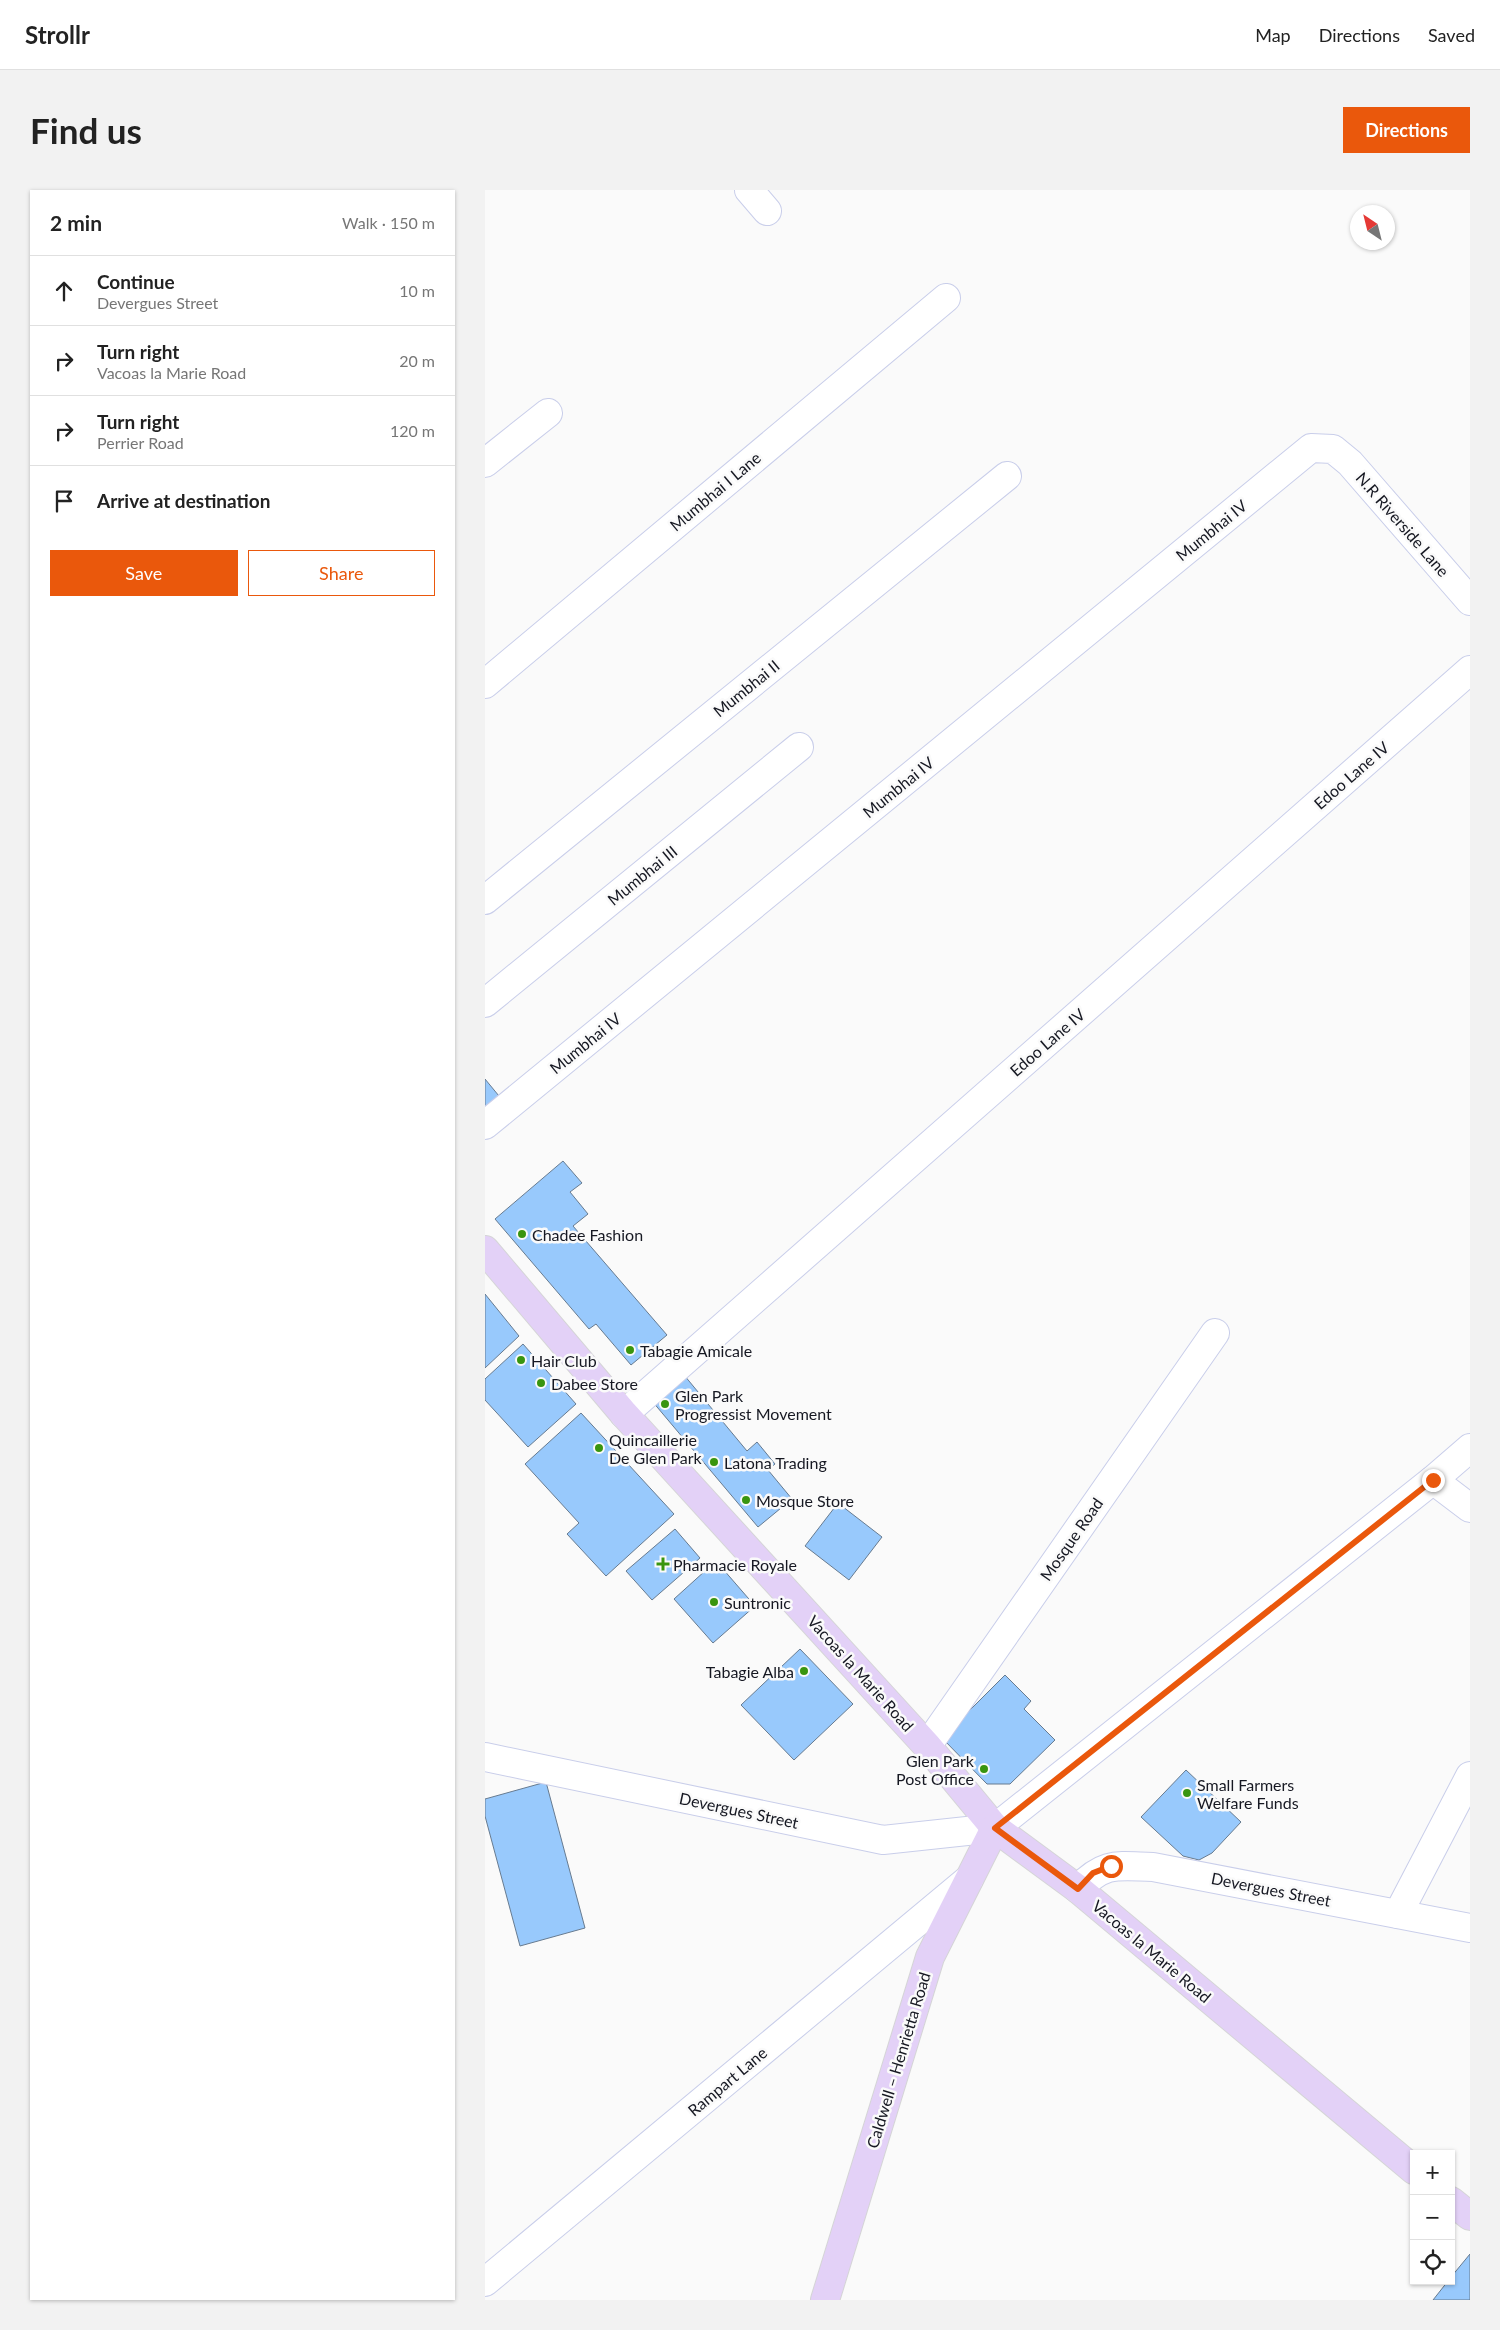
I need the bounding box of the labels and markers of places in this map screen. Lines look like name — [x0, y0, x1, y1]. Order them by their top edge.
place label: Chadee Fashion — [532, 1225, 643, 1244]
marker: Chadee Fashion — [516, 1228, 528, 1240]
place label: Tabagie Amicale — [640, 1341, 752, 1360]
marker: Tabagie Amicale — [624, 1344, 636, 1356]
place label: Hair Club — [531, 1351, 597, 1370]
marker: Hair Club — [515, 1354, 527, 1366]
place label: Dabee Store — [551, 1374, 638, 1393]
marker: Dabee Store — [535, 1377, 547, 1389]
place label: Glen Park Progressist Movement — [675, 1386, 832, 1423]
marker: Glen Park Progressist Movement — [659, 1398, 671, 1410]
place label: Quincaillerie De Glen Park — [609, 1430, 703, 1467]
marker: Quincaillerie De Glen Park — [593, 1442, 605, 1454]
place label: Latona Trading — [724, 1453, 827, 1472]
marker: Latona Trading — [708, 1456, 720, 1468]
place label: Mosque Store — [756, 1491, 854, 1510]
marker: Mosque Store — [740, 1494, 752, 1506]
place label: Pharmacie Royale — [673, 1555, 797, 1574]
marker: Pharmacie Royale — [657, 1558, 669, 1570]
place label: Suntronic — [724, 1593, 791, 1612]
marker: Suntronic — [708, 1596, 720, 1608]
place label: Tabagie Alba — [706, 1662, 794, 1681]
marker: Tabagie Alba — [798, 1665, 810, 1677]
place label: Glen Park Post Office — [896, 1751, 975, 1788]
marker: Glen Park Post Office — [978, 1763, 990, 1775]
place label: Small Farmers Welfare Funds — [1197, 1775, 1299, 1812]
marker: Small Farmers Welfare Funds — [1181, 1787, 1193, 1799]

